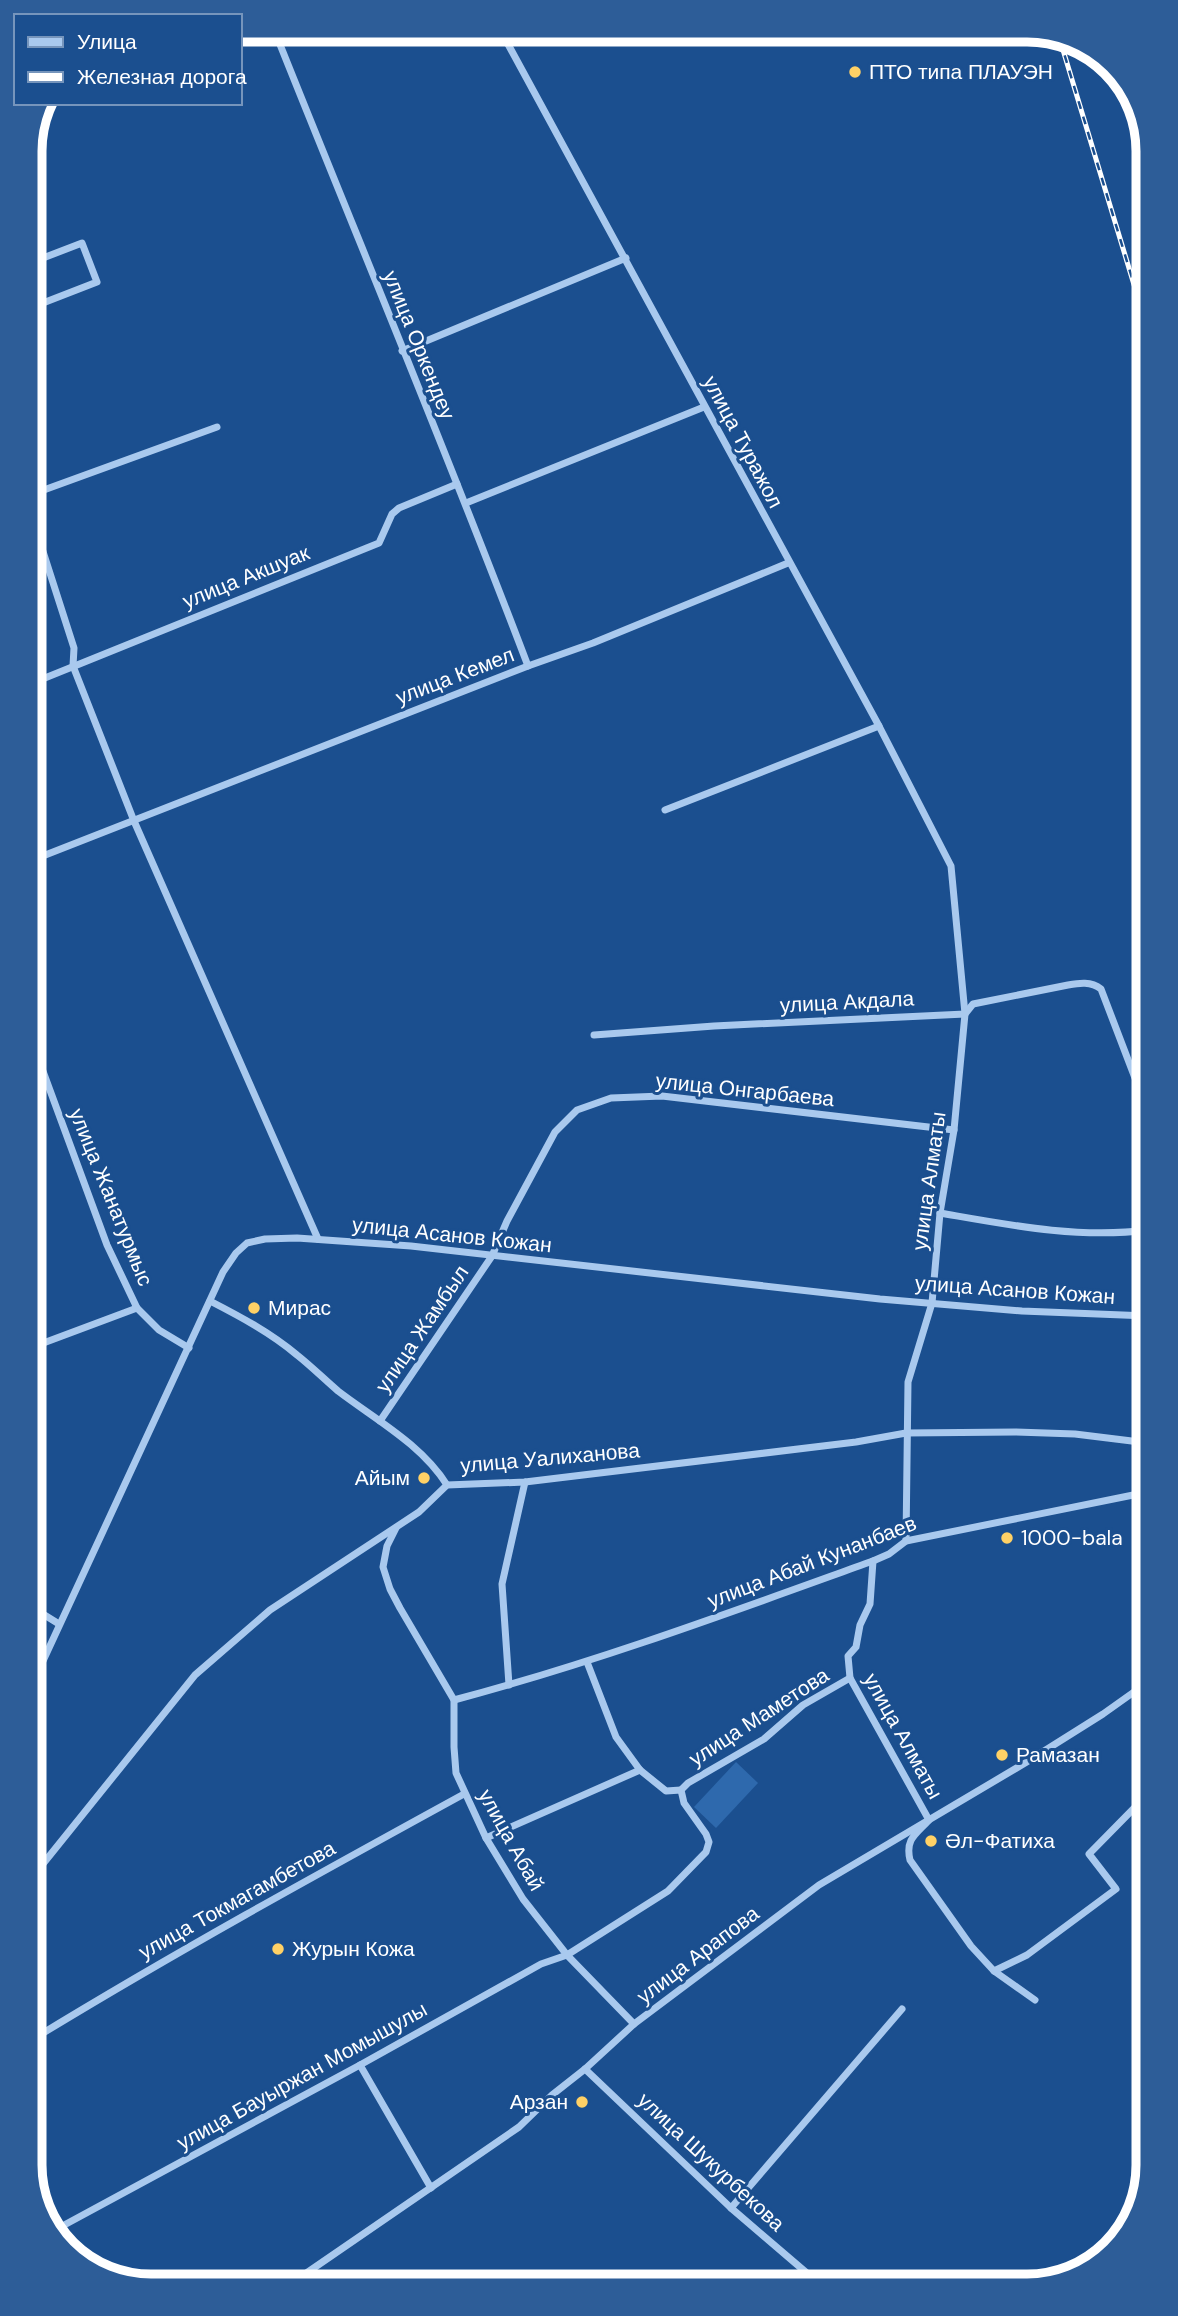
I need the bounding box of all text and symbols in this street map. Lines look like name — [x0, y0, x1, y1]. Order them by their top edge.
legend — [14, 14, 242, 105]
text: Улица — [77, 28, 137, 56]
place label: ПТО типа ПЛАУЭН — [869, 58, 1053, 86]
text: Железная дорога — [77, 63, 247, 91]
marker: ПТО типа ПЛАУЭН — [847, 64, 863, 80]
street label: улица Оркендеу — [376, 266, 462, 424]
street label: улица Туражол — [696, 371, 790, 513]
street label: улица Акшуак — [178, 539, 314, 615]
street label: улица Кемел — [392, 641, 518, 711]
street label: улица Акдала — [779, 984, 915, 1019]
street label: улица Онгарбаева — [654, 1067, 836, 1113]
street label: улица Жанатурмыс — [63, 1104, 159, 1290]
street label: улица Алматы — [905, 1110, 953, 1252]
street label: улица Асанов Кожан — [351, 1211, 553, 1259]
street label: улица Жамбыл — [369, 1260, 475, 1398]
street label: улица Асанов Кожан — [914, 1269, 1116, 1311]
place label: Мирас — [268, 1294, 331, 1322]
marker: Мирас — [246, 1300, 262, 1316]
street label: улица Уалиханова — [459, 1436, 641, 1480]
place label: Айым — [355, 1464, 410, 1492]
marker: Айым — [416, 1470, 432, 1486]
street label: улица Абай Кунанбаев — [704, 1509, 920, 1615]
place label: 1000-bala — [1021, 1524, 1123, 1552]
marker: 1000-bala — [999, 1530, 1015, 1546]
street label: улица Маметова — [684, 1661, 835, 1773]
street label: улица Алматы — [857, 1668, 949, 1804]
place label: Рамазан — [1016, 1741, 1100, 1769]
marker: Рамазан — [994, 1747, 1010, 1763]
street label: улица Абай — [472, 1784, 550, 1896]
place label: Әл-Фатиха — [945, 1827, 1055, 1855]
marker: Әл-Фатиха — [923, 1833, 939, 1849]
street label: улица Токмагамбетова — [134, 1834, 341, 1966]
street label: улица Арапова — [631, 1900, 765, 2010]
place label: Журын Кожа — [292, 1935, 415, 1963]
marker: Журын Кожа — [270, 1941, 286, 1957]
street label: улица Бауыржан Момышулы — [172, 1995, 432, 2157]
street label: улица Шукурбекова — [631, 2086, 791, 2238]
place label: Арзан — [510, 2088, 568, 2116]
marker: Арзан — [574, 2094, 590, 2110]

